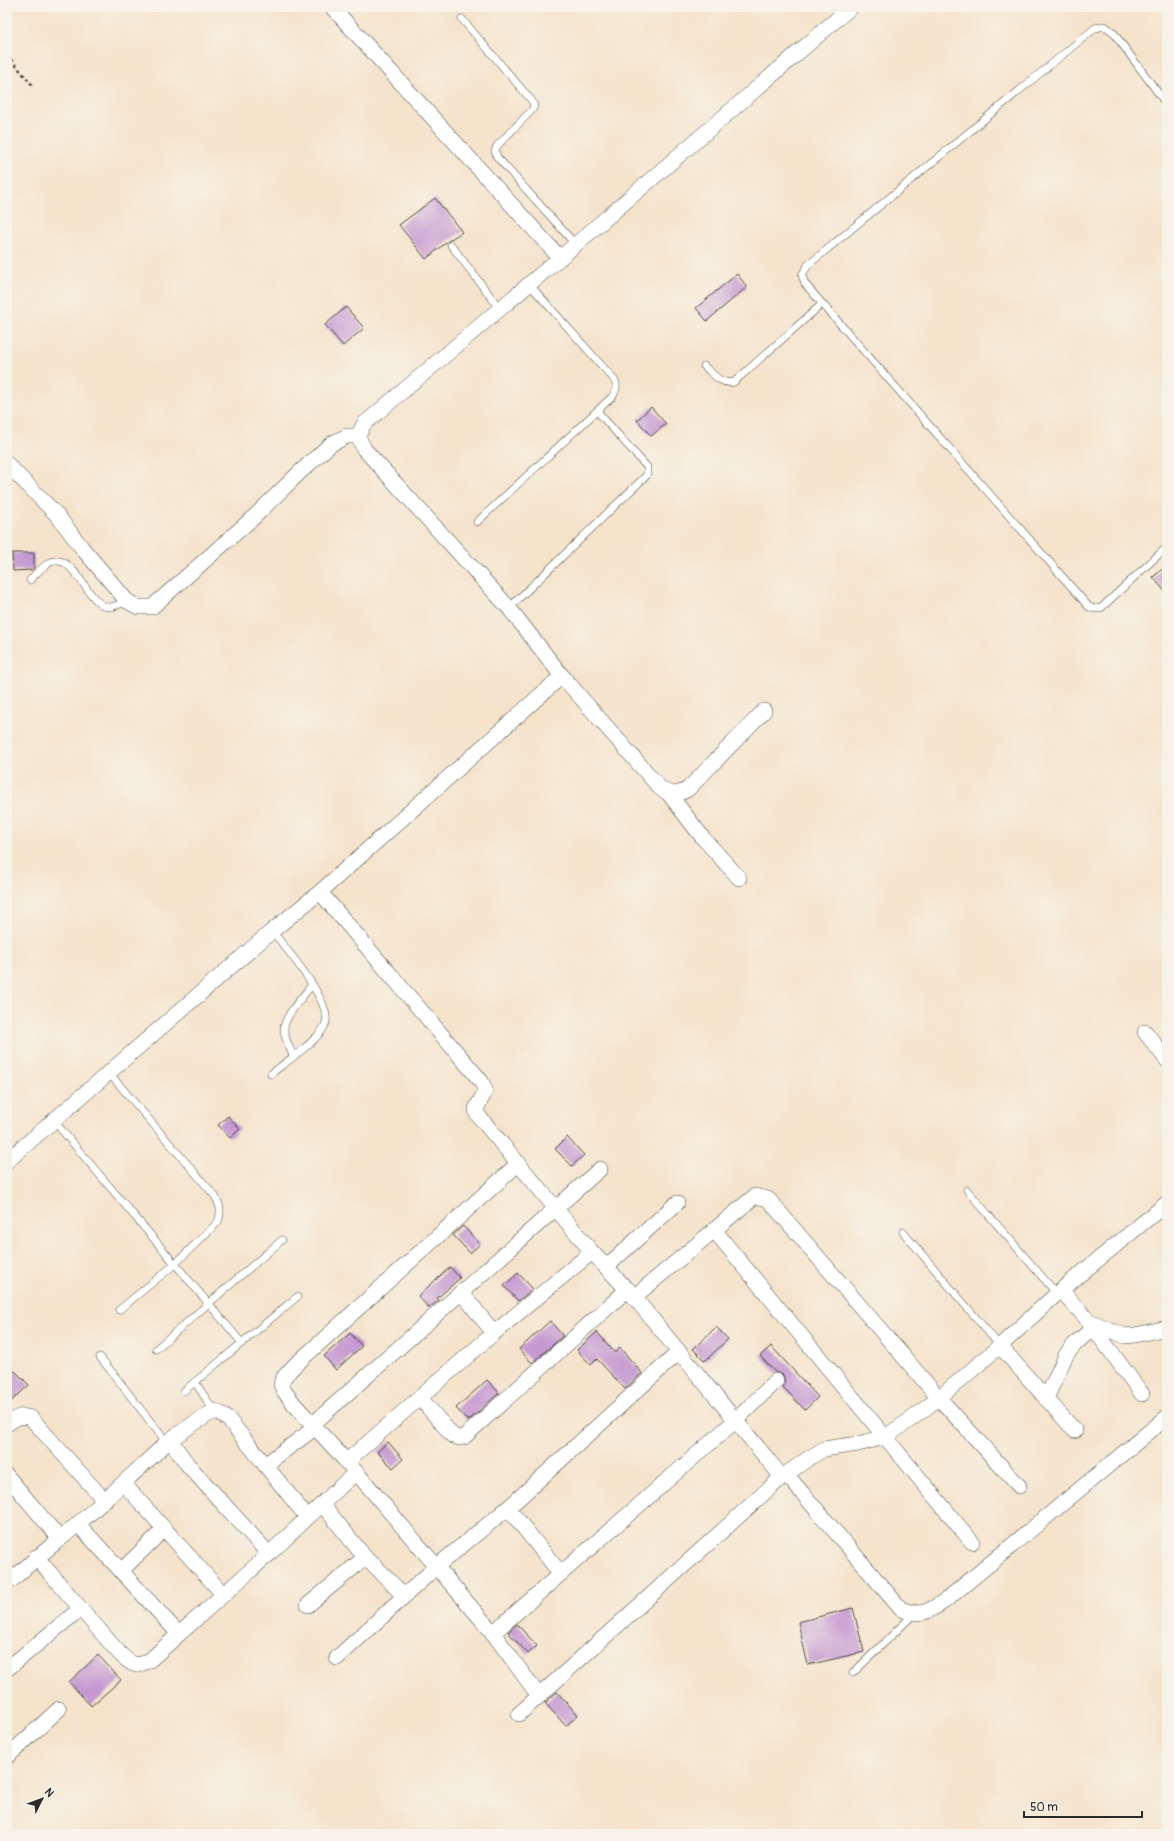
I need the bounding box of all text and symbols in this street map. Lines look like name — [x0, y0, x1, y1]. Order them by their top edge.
north arrow — [22, 1779, 62, 1819]
text: N — [42, 1786, 57, 1800]
scale bar — [1024, 1793, 1142, 1819]
text: 50 m — [1030, 1800, 1058, 1815]

